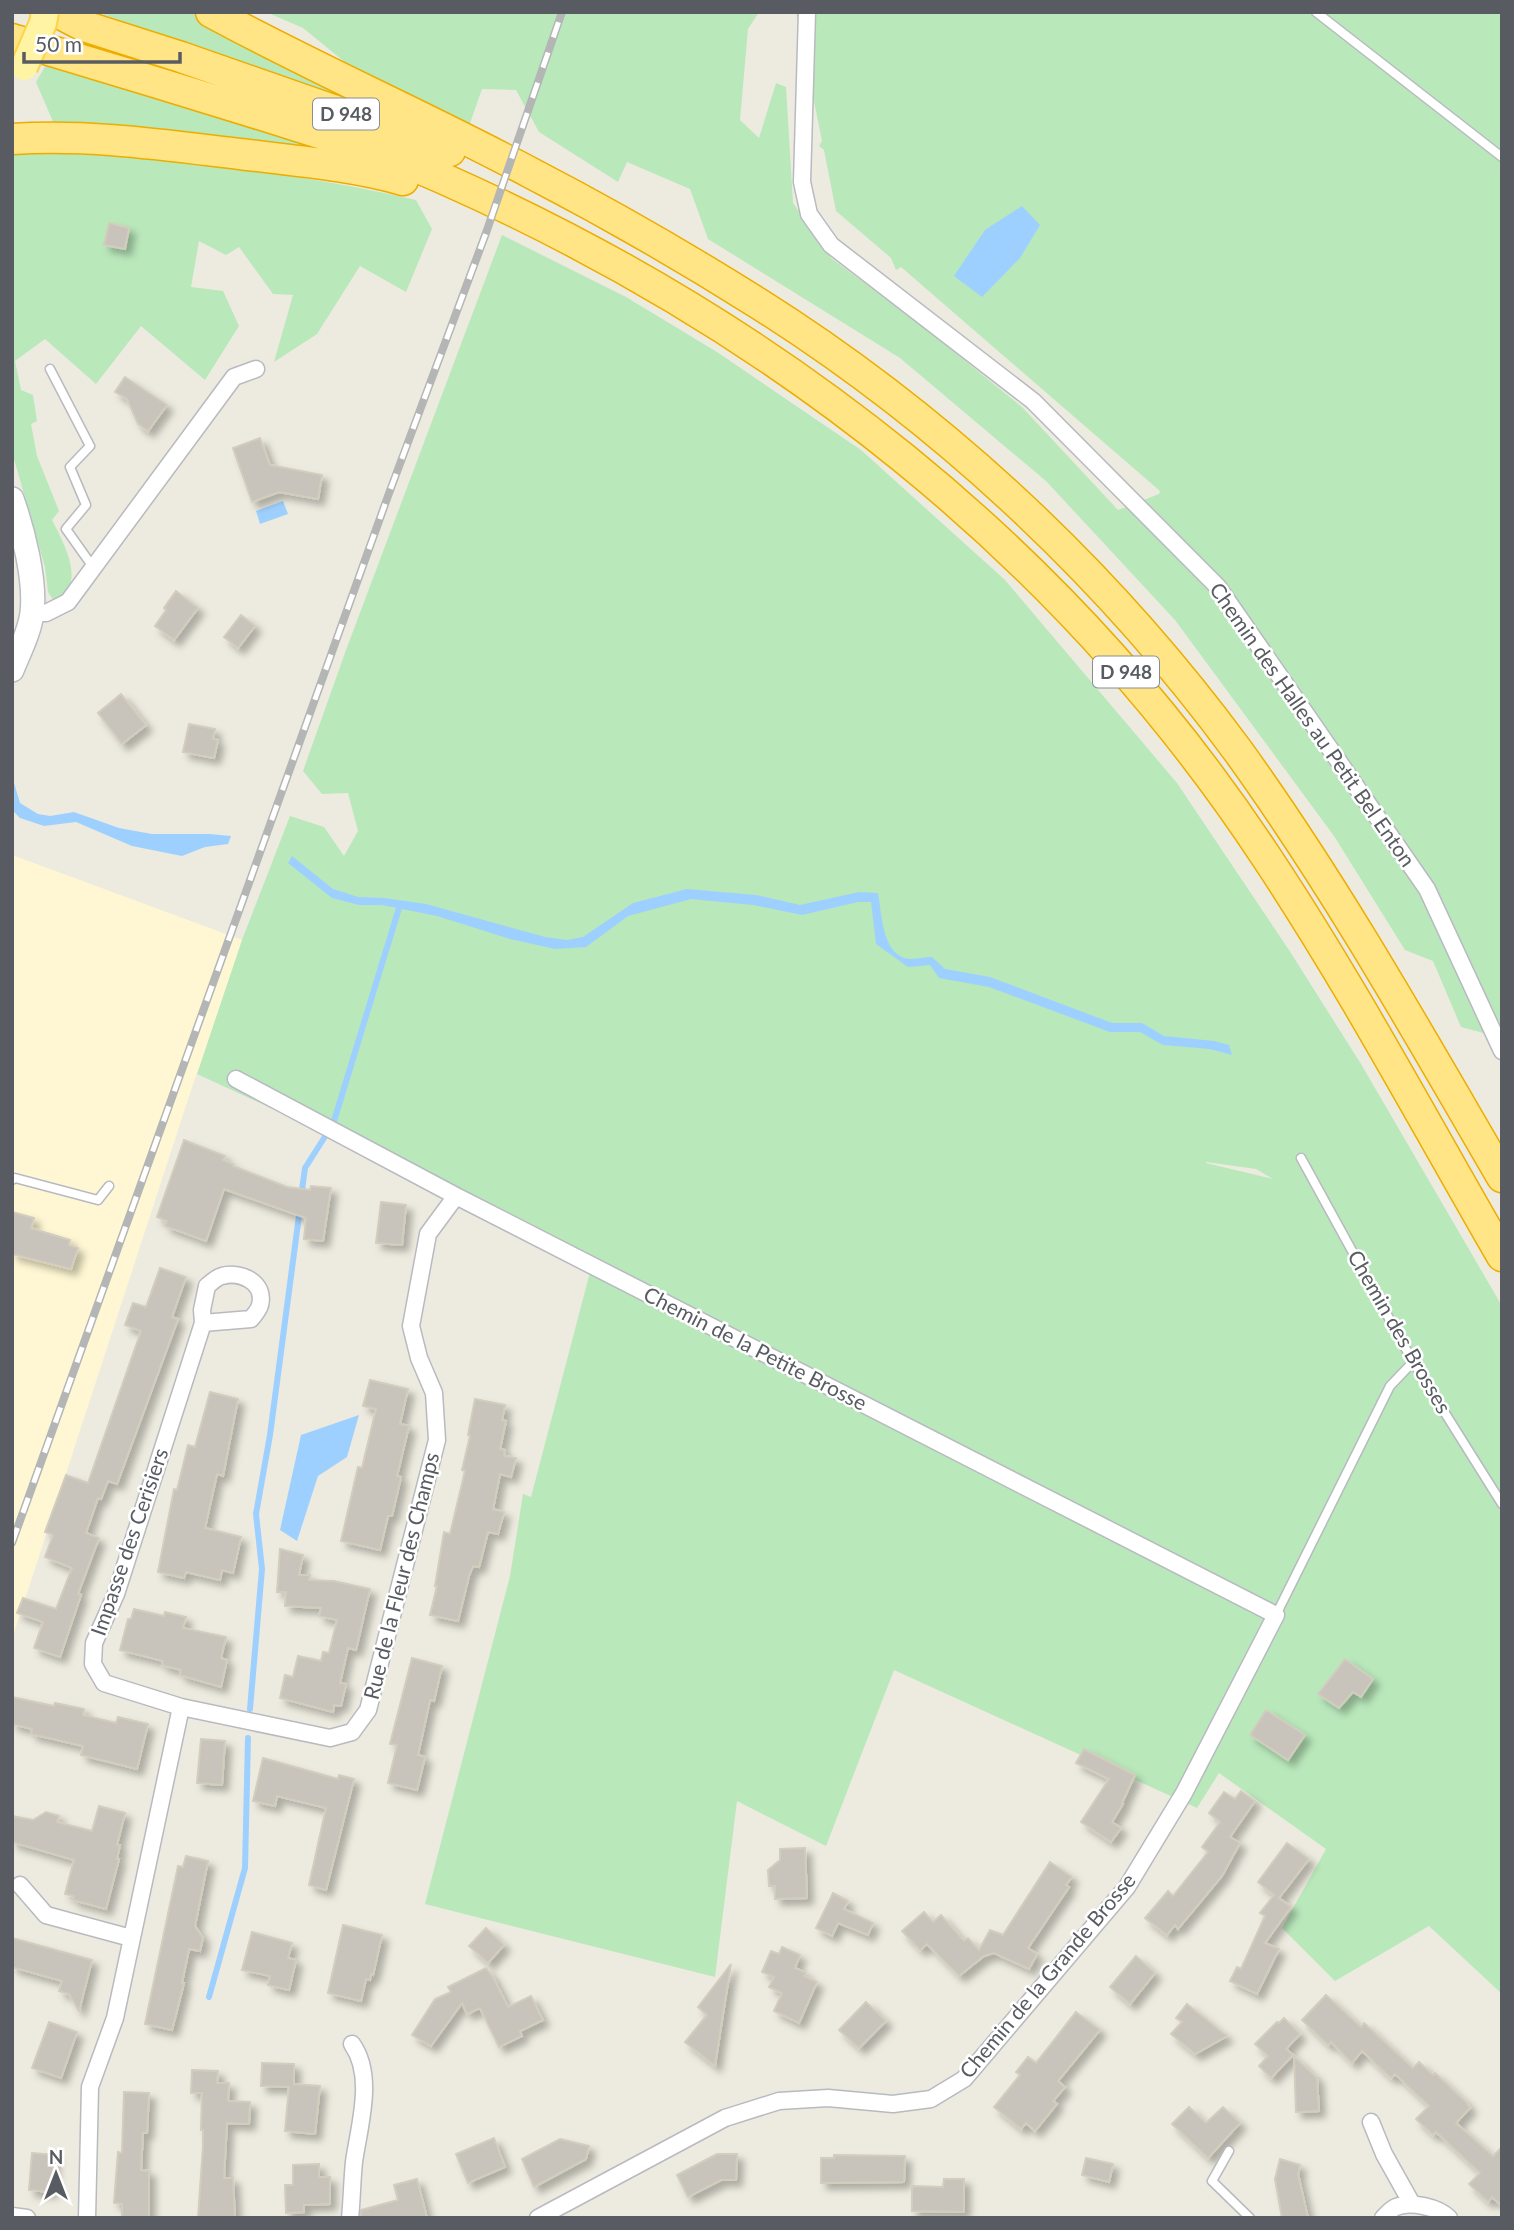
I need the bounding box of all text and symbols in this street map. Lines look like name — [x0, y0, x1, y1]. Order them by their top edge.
scale bar — [24, 21, 180, 65]
text: 50 m — [35, 31, 82, 56]
road number: D 948 — [313, 98, 379, 130]
street label: Chemin des Halles au Petit Bel Enton — [1205, 577, 1421, 871]
road number: D 948 — [1093, 656, 1159, 688]
street label: Chemin des Brosses — [1343, 1245, 1457, 1417]
street label: Chemin de la Petite Brosse — [640, 1280, 871, 1415]
street label: Impasse des Cerisiers — [85, 1444, 172, 1639]
street label: Rue de la Fleur des Champs — [358, 1450, 443, 1702]
street label: Chemin de la Grande Brosse — [954, 1867, 1140, 2083]
north arrow — [21, 2139, 91, 2209]
text: N — [49, 2145, 63, 2168]

